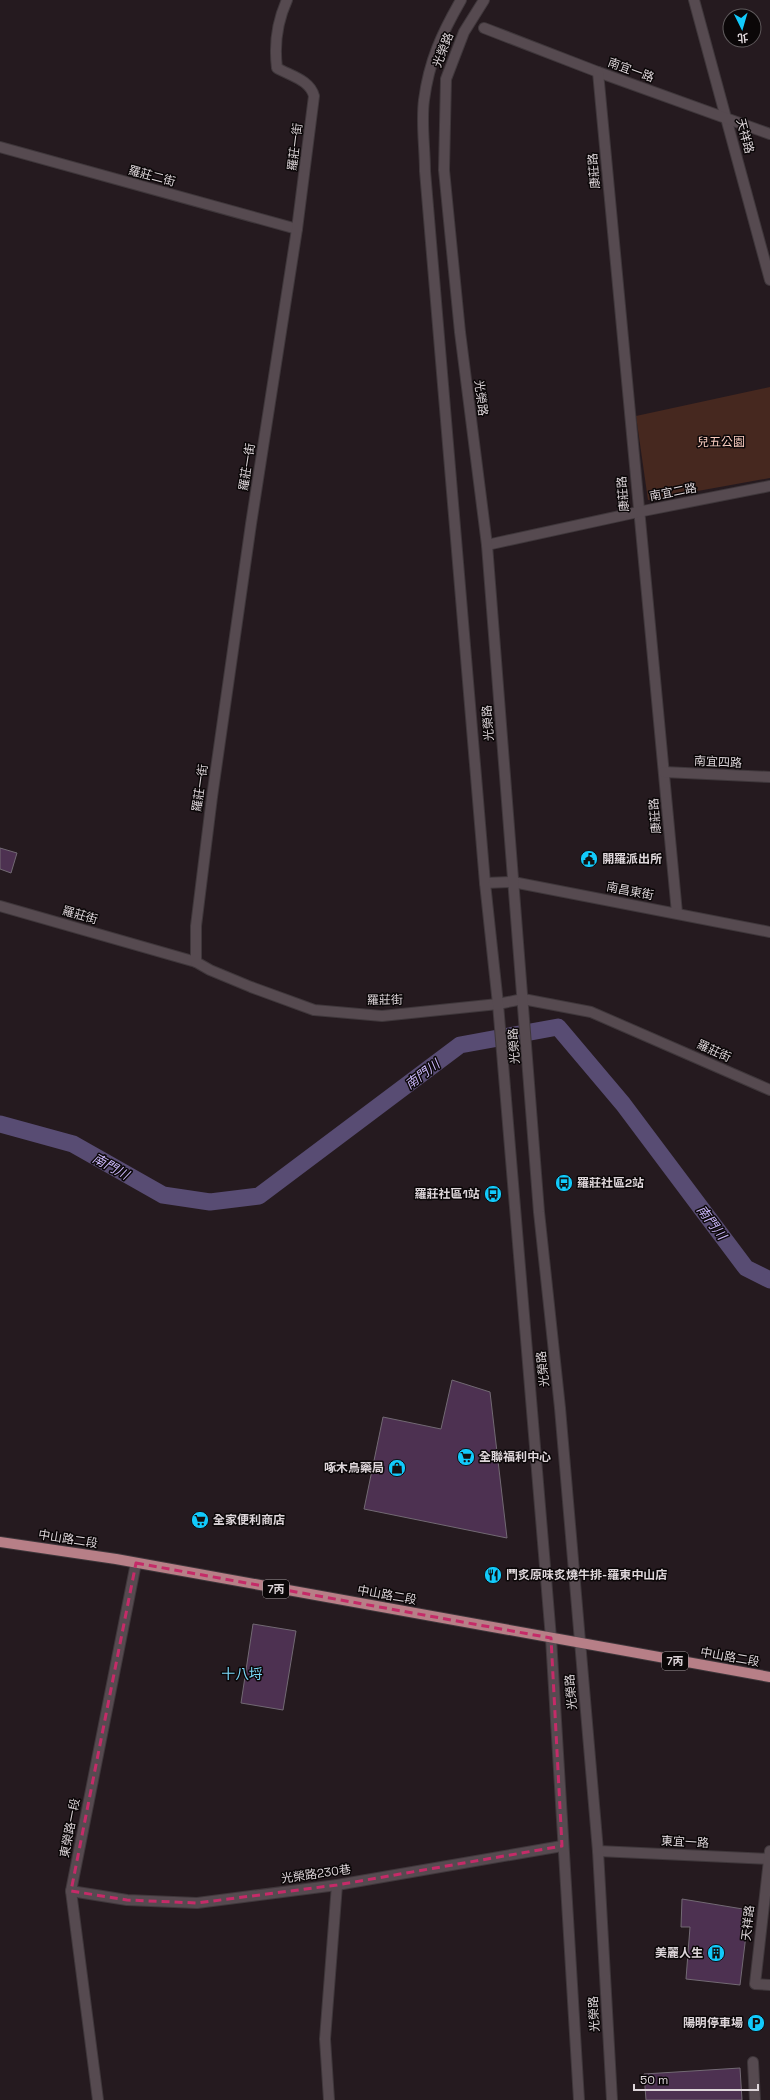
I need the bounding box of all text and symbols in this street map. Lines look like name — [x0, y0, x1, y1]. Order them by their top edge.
north arrow — [722, 8, 762, 48]
street label: 光榮路 — [429, 30, 457, 70]
text: 北 — [737, 31, 749, 45]
street label: 南宜一路 — [606, 54, 656, 86]
street label: 天祥路 — [733, 117, 757, 155]
street label: 羅莊一街 — [284, 122, 306, 172]
street label: 康莊路 — [584, 152, 604, 190]
street label: 羅莊二街 — [127, 162, 177, 190]
street label: 光榮路 — [471, 379, 491, 417]
park label: 兒五公園 — [697, 434, 745, 450]
street label: 羅莊一街 — [235, 442, 259, 492]
street label: 康莊路 — [613, 475, 633, 513]
street label: 南宜二路 — [648, 480, 698, 504]
street label: 光榮路 — [479, 704, 497, 742]
street label: 南宜四路 — [694, 753, 742, 771]
street label: 羅莊一街 — [189, 763, 211, 813]
street label: 康莊路 — [645, 797, 665, 835]
public building icon: 開羅派出所 — [579, 849, 599, 869]
place label: 開羅派出所 — [602, 851, 662, 867]
street label: 南昌東街 — [605, 879, 655, 903]
street label: 羅莊街 — [60, 902, 100, 928]
street label: 羅莊街 — [367, 992, 403, 1008]
street label: 光榮路 — [505, 1027, 523, 1065]
street label: 羅莊街 — [694, 1036, 734, 1066]
water label: 南門川 — [402, 1055, 445, 1093]
water label: 南門川 — [90, 1150, 134, 1184]
bus stop icon: 羅莊社區2站 — [554, 1173, 574, 1193]
place label: 羅莊社區2站 — [577, 1175, 644, 1191]
bus stop icon: 羅莊社區1站 — [483, 1184, 503, 1204]
place label: 羅莊社區1站 — [415, 1186, 480, 1202]
water label: 南門川 — [693, 1202, 731, 1245]
street label: 光榮路 — [533, 1350, 553, 1388]
supermarket icon: 全聯福利中心 — [456, 1447, 476, 1467]
place label: 全聯福利中心 — [479, 1449, 551, 1465]
shop icon: 啄木鳥藥局 — [387, 1458, 407, 1478]
place label: 啄木鳥藥局 — [324, 1460, 384, 1476]
supermarket icon: 全家便利商店 — [190, 1510, 210, 1530]
place label: 全家便利商店 — [213, 1512, 285, 1528]
street label: 中山路二段 — [37, 1526, 99, 1552]
restaurant icon: 鬥炙原味炙燒牛排-羅東中山店 — [483, 1565, 503, 1585]
place label: 鬥炙原味炙燒牛排-羅東中山店 — [506, 1567, 667, 1583]
road number: 7丙 — [263, 1580, 289, 1598]
street label: 中山路二段 — [356, 1582, 418, 1608]
street label: 中山路二段 — [699, 1644, 761, 1670]
road number: 7丙 — [662, 1652, 688, 1670]
district label: 十八埒 — [221, 1665, 263, 1683]
street label: 光榮路 — [561, 1673, 581, 1711]
street label: 東榮路一段 — [56, 1797, 84, 1859]
street label: 東宜一路 — [661, 1833, 709, 1851]
street label: 光榮路230巷 — [280, 1861, 352, 1887]
street label: 天祥路 — [738, 1904, 758, 1942]
building icon: 美麗人生 — [706, 1943, 726, 1963]
place label: 美麗人生 — [655, 1945, 703, 1961]
street label: 光榮路 — [585, 1996, 603, 2032]
parking icon: 陽明停車場 — [746, 2013, 766, 2033]
place label: 陽明停車場 — [683, 2015, 743, 2031]
scale bar — [634, 2066, 758, 2092]
text: 50 m — [640, 2072, 668, 2088]

